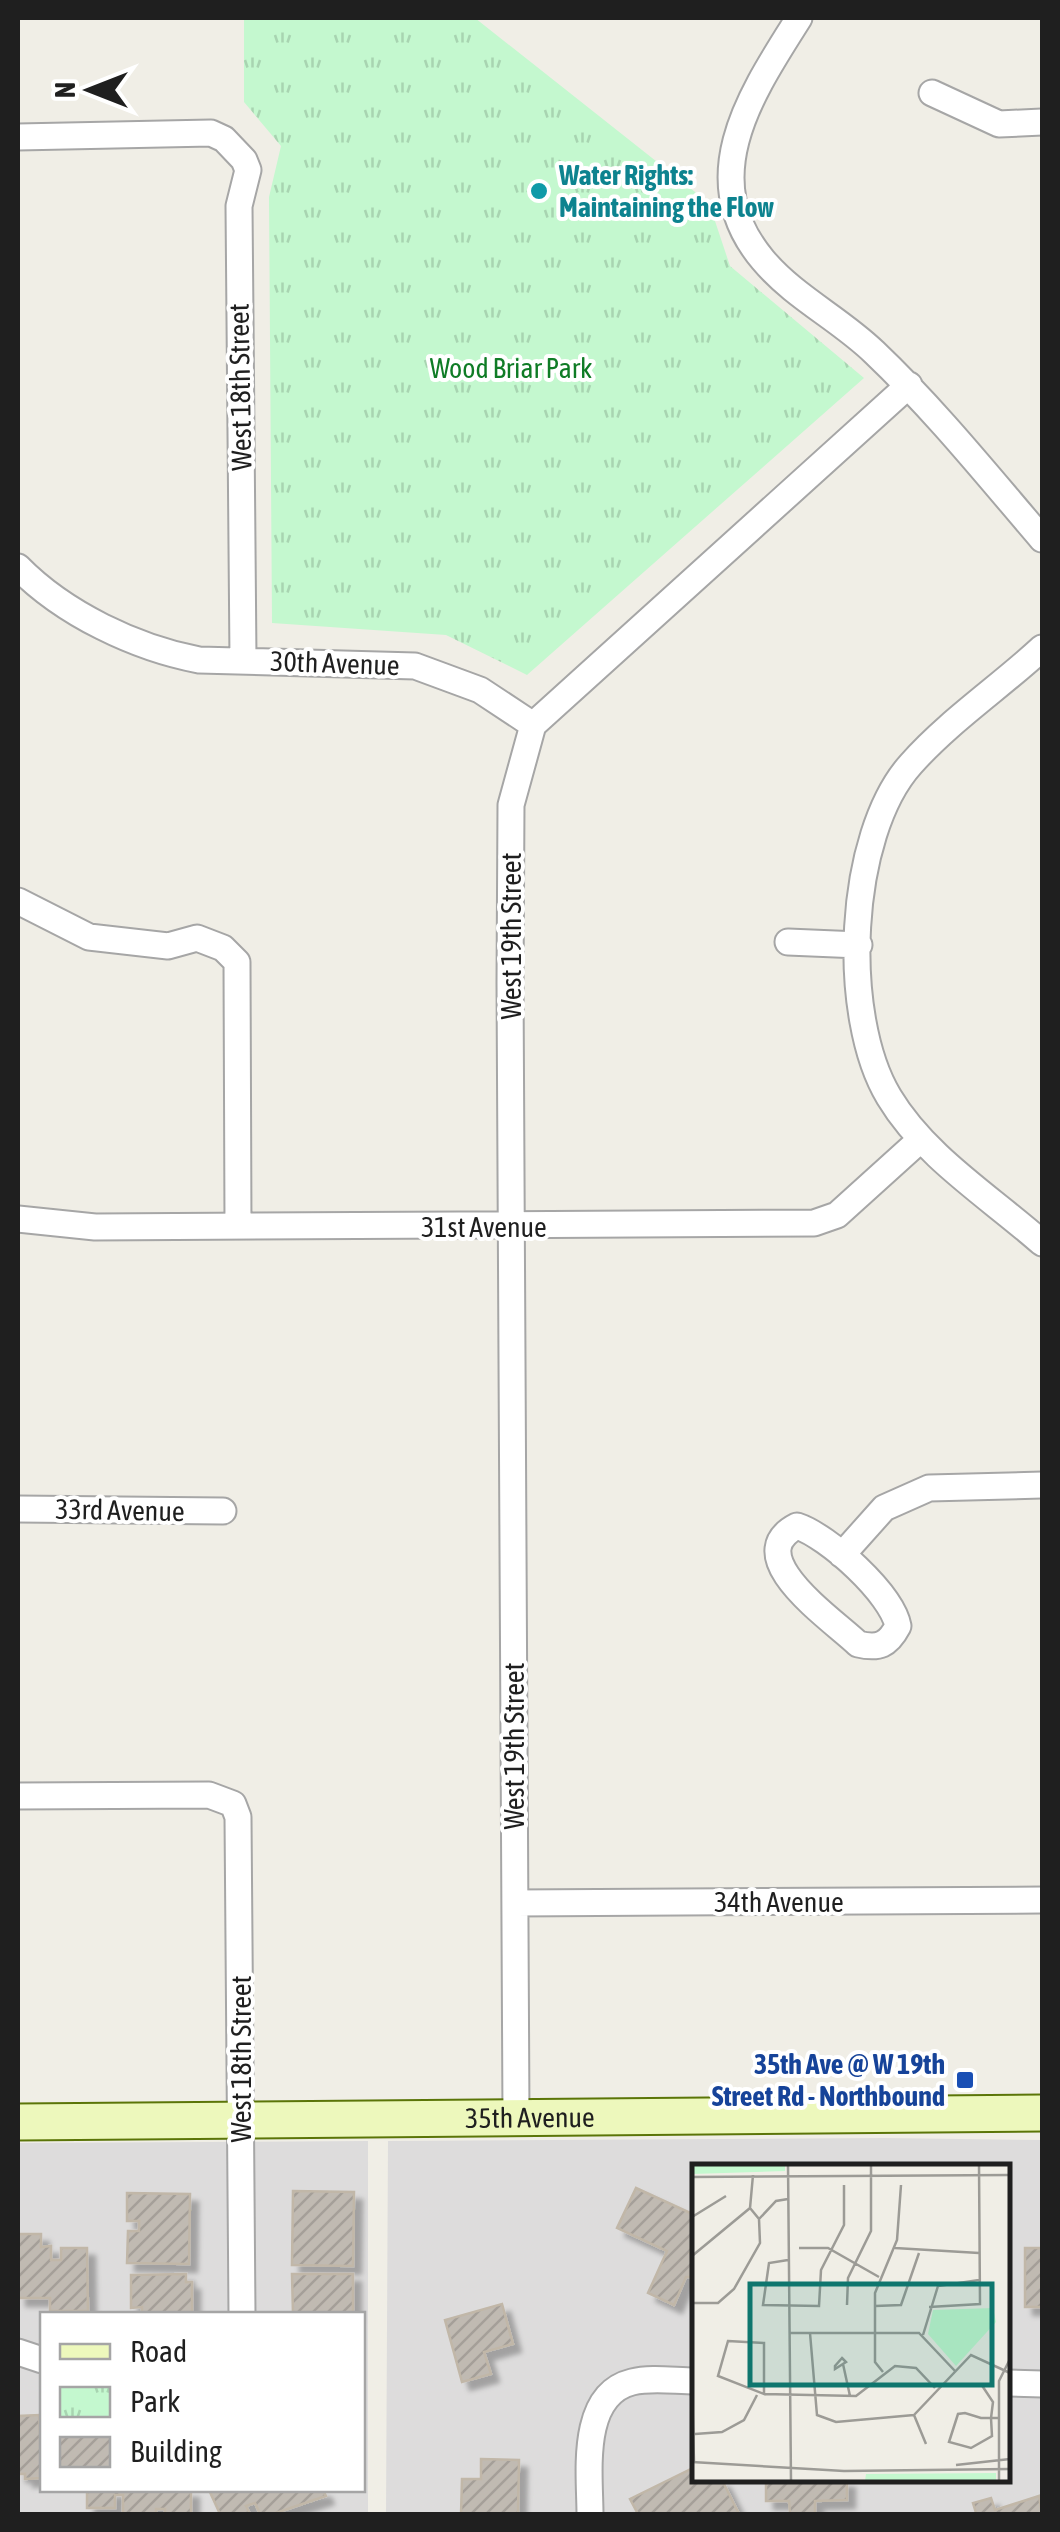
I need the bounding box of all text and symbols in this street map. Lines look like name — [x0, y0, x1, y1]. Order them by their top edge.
north arrow — [40, 40, 140, 140]
text: N — [49, 82, 81, 98]
place label: Water Rights: Maintaining the Flow — [558, 159, 774, 223]
marker: Water Rights: Maintaining the Flow — [528, 180, 550, 202]
street label: West 18th Street — [223, 303, 257, 471]
park label: Wood Briar Park — [430, 352, 592, 384]
street label: 30th Avenue — [270, 645, 400, 681]
street label: West 19th Street — [495, 852, 527, 1020]
street label: 31st Avenue — [421, 1211, 547, 1243]
street label: 33rd Avenue — [55, 1493, 185, 1527]
street label: West 19th Street — [498, 1662, 530, 1830]
street label: 34th Avenue — [714, 1886, 844, 1918]
street label: West 18th Street — [225, 1975, 257, 2143]
place label: 35th Ave @ W 19th Street Rd - Northbound — [712, 2048, 945, 2112]
marker: 35th Ave @ W 19th Street Rd - Northbound — [954, 2069, 976, 2091]
street label: 35th Avenue — [465, 2101, 595, 2134]
inset map — [692, 2164, 1010, 2482]
legend — [40, 2312, 365, 2492]
text: Road — [130, 2334, 187, 2368]
text: Park — [130, 2384, 180, 2418]
text: Building — [130, 2434, 222, 2468]

